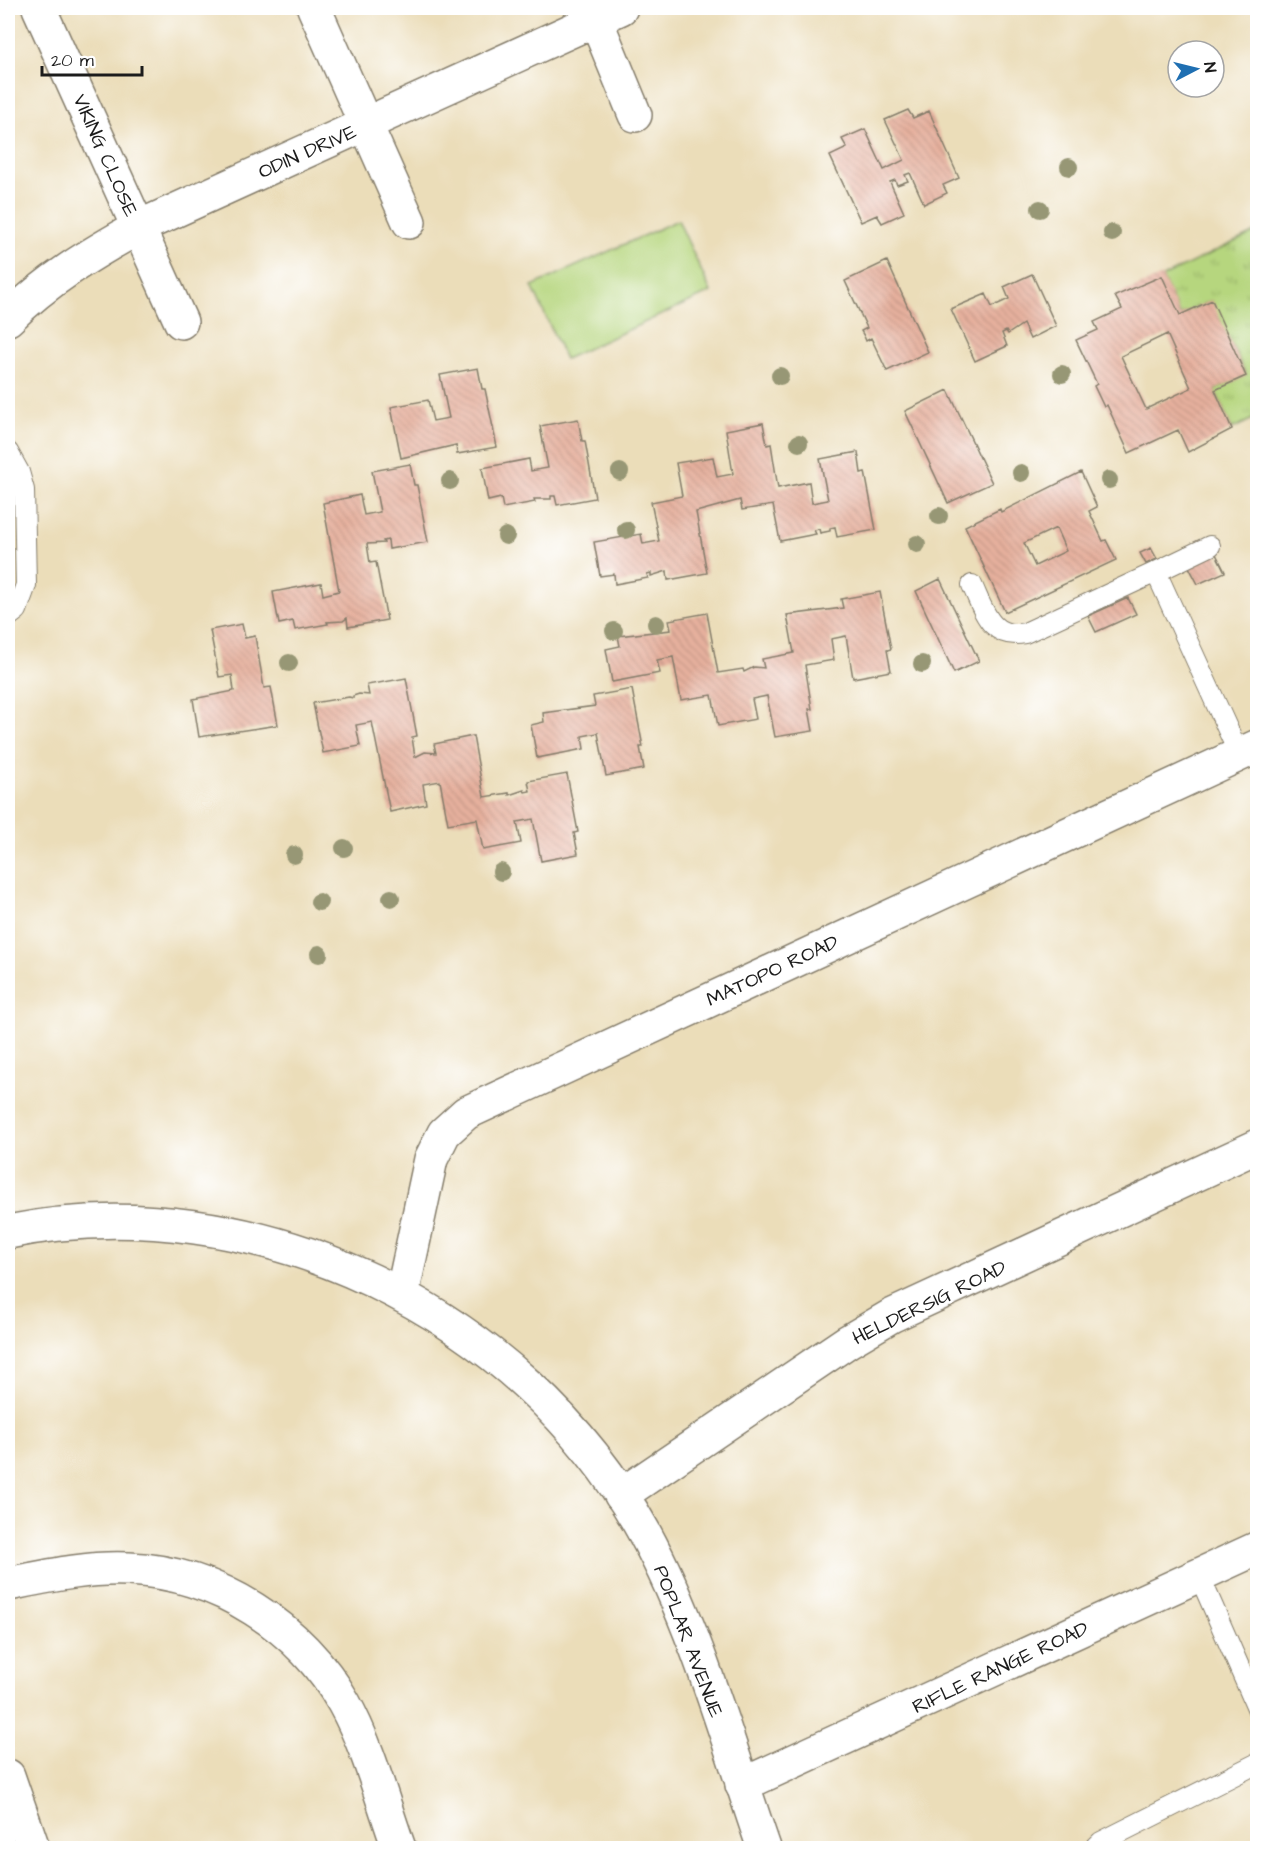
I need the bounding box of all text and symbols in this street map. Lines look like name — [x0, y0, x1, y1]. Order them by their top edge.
scale bar — [42, 39, 142, 77]
north arrow — [1166, 39, 1226, 99]
text: 20 m — [51, 48, 94, 73]
text: N — [1198, 61, 1221, 74]
street label: VIKING CLOSE — [66, 90, 145, 221]
street label: ODIN DRIVE — [254, 118, 361, 186]
street label: MATOPO ROAD — [702, 928, 843, 1014]
street label: HELDERSIG ROAD — [848, 1253, 1011, 1352]
street label: POPLAR AVENUE — [646, 1561, 730, 1722]
street label: RIFLE RANGE ROAD — [908, 1615, 1093, 1721]

